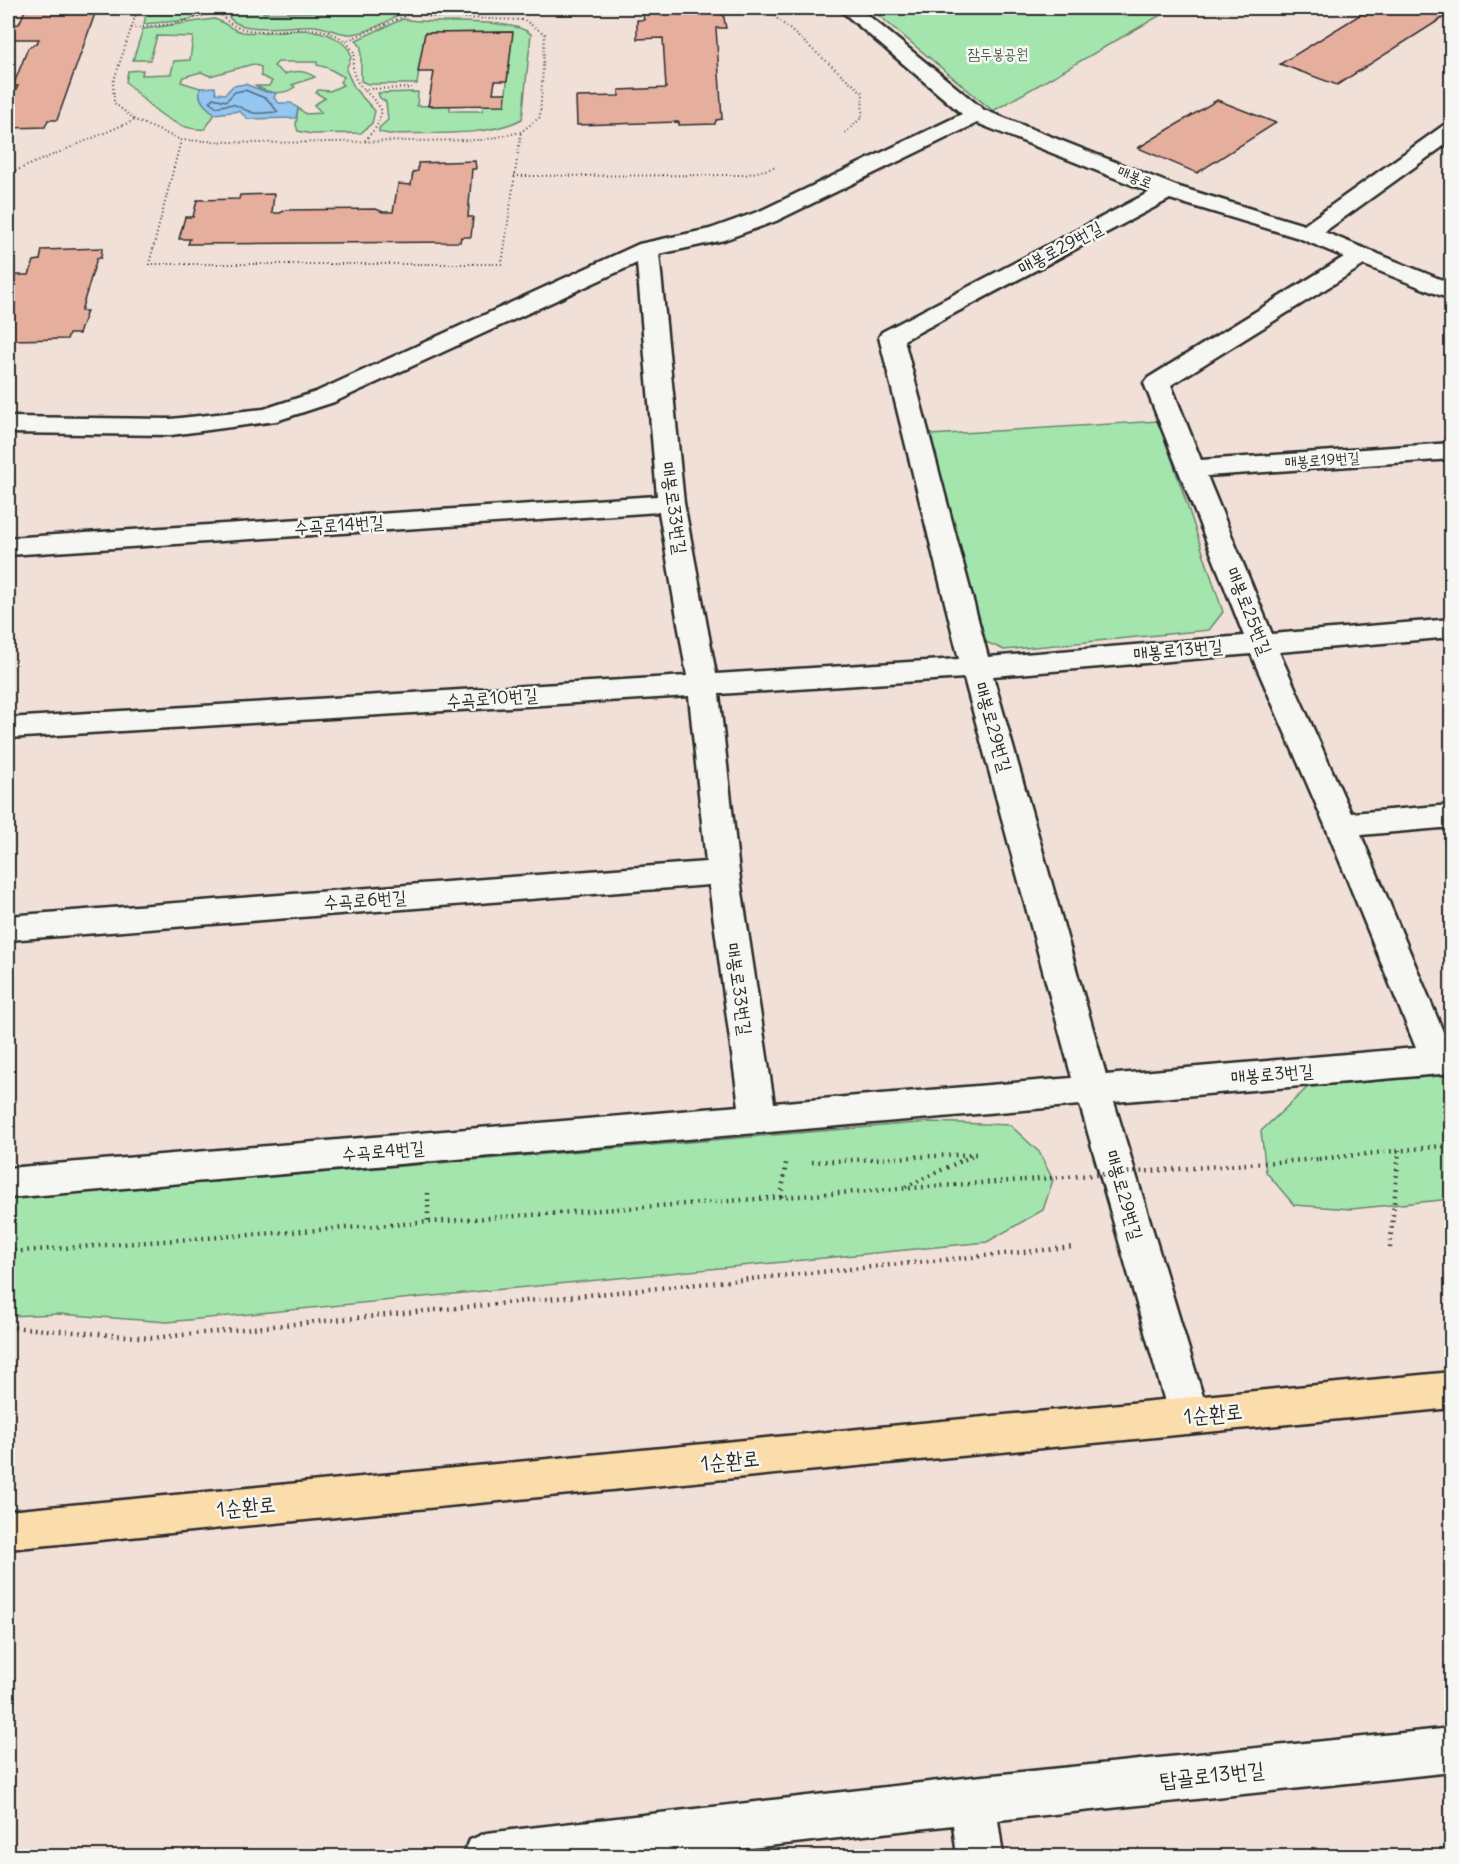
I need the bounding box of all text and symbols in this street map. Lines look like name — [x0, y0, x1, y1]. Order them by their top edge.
park label: 잠두봉공원 — [968, 44, 1028, 63]
street label: 매봉로 — [1115, 161, 1156, 192]
street label: 매봉로29번길 — [1013, 215, 1107, 279]
street label: 매봉로19번길 — [1284, 447, 1360, 472]
street label: 매봉로33번길 — [657, 460, 692, 556]
street label: 수곡로14번길 — [293, 510, 385, 539]
street label: 매봉로25번길 — [1221, 564, 1278, 659]
street label: 매봉로13번길 — [1132, 634, 1224, 665]
street label: 매봉로29번길 — [970, 679, 1017, 775]
street label: 수곡로10번길 — [446, 683, 539, 712]
street label: 수곡로6번길 — [323, 885, 408, 914]
street label: 매봉로33번길 — [722, 941, 757, 1037]
street label: 매봉로3번길 — [1230, 1058, 1315, 1089]
street label: 수곡로4번길 — [341, 1135, 426, 1166]
street label: 매봉로29번길 — [1101, 1147, 1148, 1243]
street label: 1순환로 — [1182, 1397, 1244, 1430]
street label: 1순환로 — [699, 1444, 761, 1477]
street label: 1순환로 — [215, 1490, 277, 1523]
street label: 탑골로13번길 — [1158, 1756, 1266, 1793]

